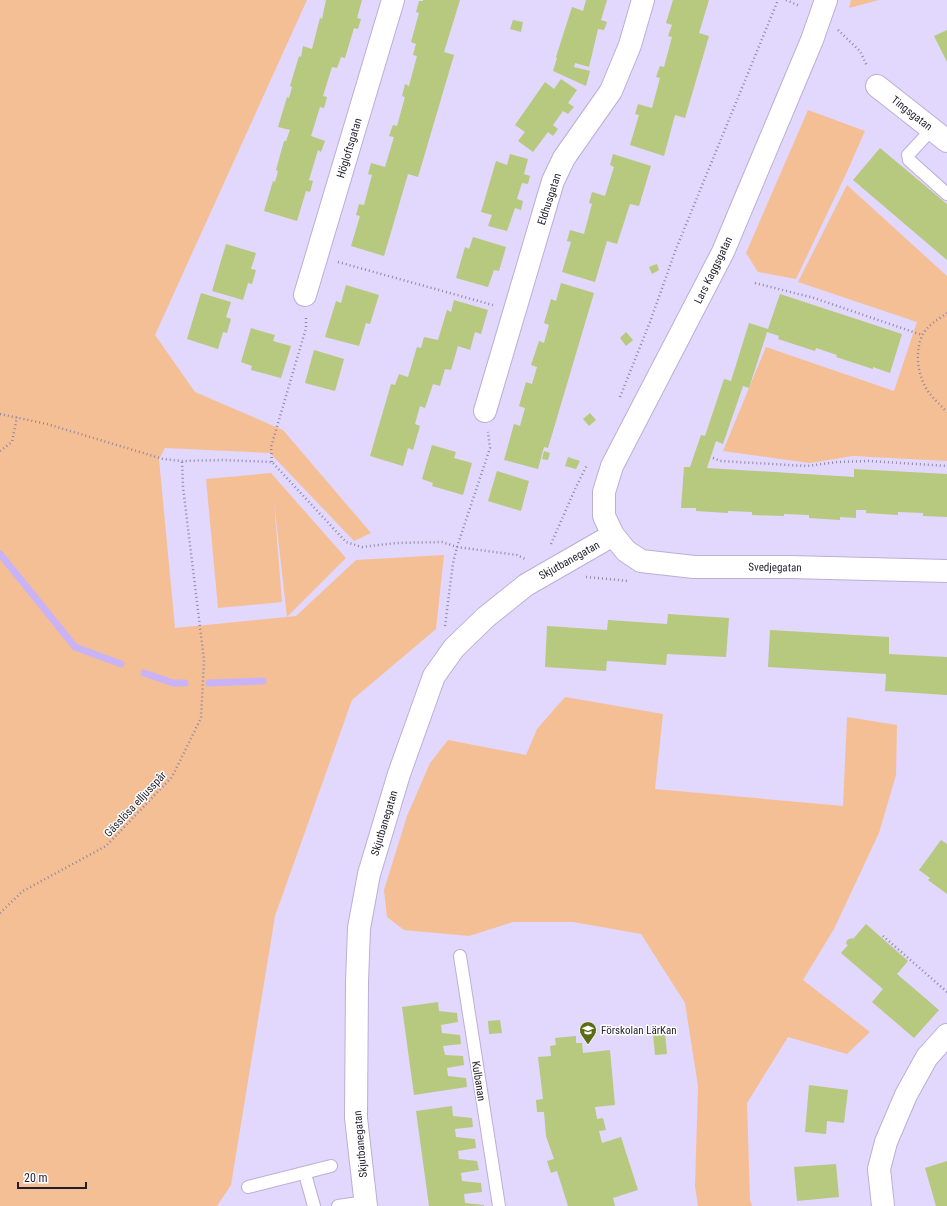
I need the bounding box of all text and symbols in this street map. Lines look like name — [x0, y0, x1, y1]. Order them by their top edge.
street label: Tingsgatan — [889, 93, 935, 133]
street label: Högloftsgatan — [334, 117, 365, 180]
street label: Eldhusgatan — [535, 172, 564, 227]
street label: Lars Kaggsgatan — [692, 235, 735, 306]
street label: Skjutbanegatan — [537, 538, 602, 582]
street label: Svedjegatan — [748, 561, 802, 574]
street label: Gässlösa elljusspår — [102, 768, 169, 840]
street label: Skjutbanegatan — [368, 789, 401, 857]
school or university icon: Förskolan LärKan — [578, 1020, 598, 1045]
place label: Förskolan LärKan — [601, 1024, 677, 1037]
street label: Kulbanan — [469, 1060, 488, 1102]
street label: Skjutbanegatan — [351, 1110, 370, 1178]
scale bar — [18, 1164, 86, 1190]
text: 20 m — [24, 1171, 48, 1185]

